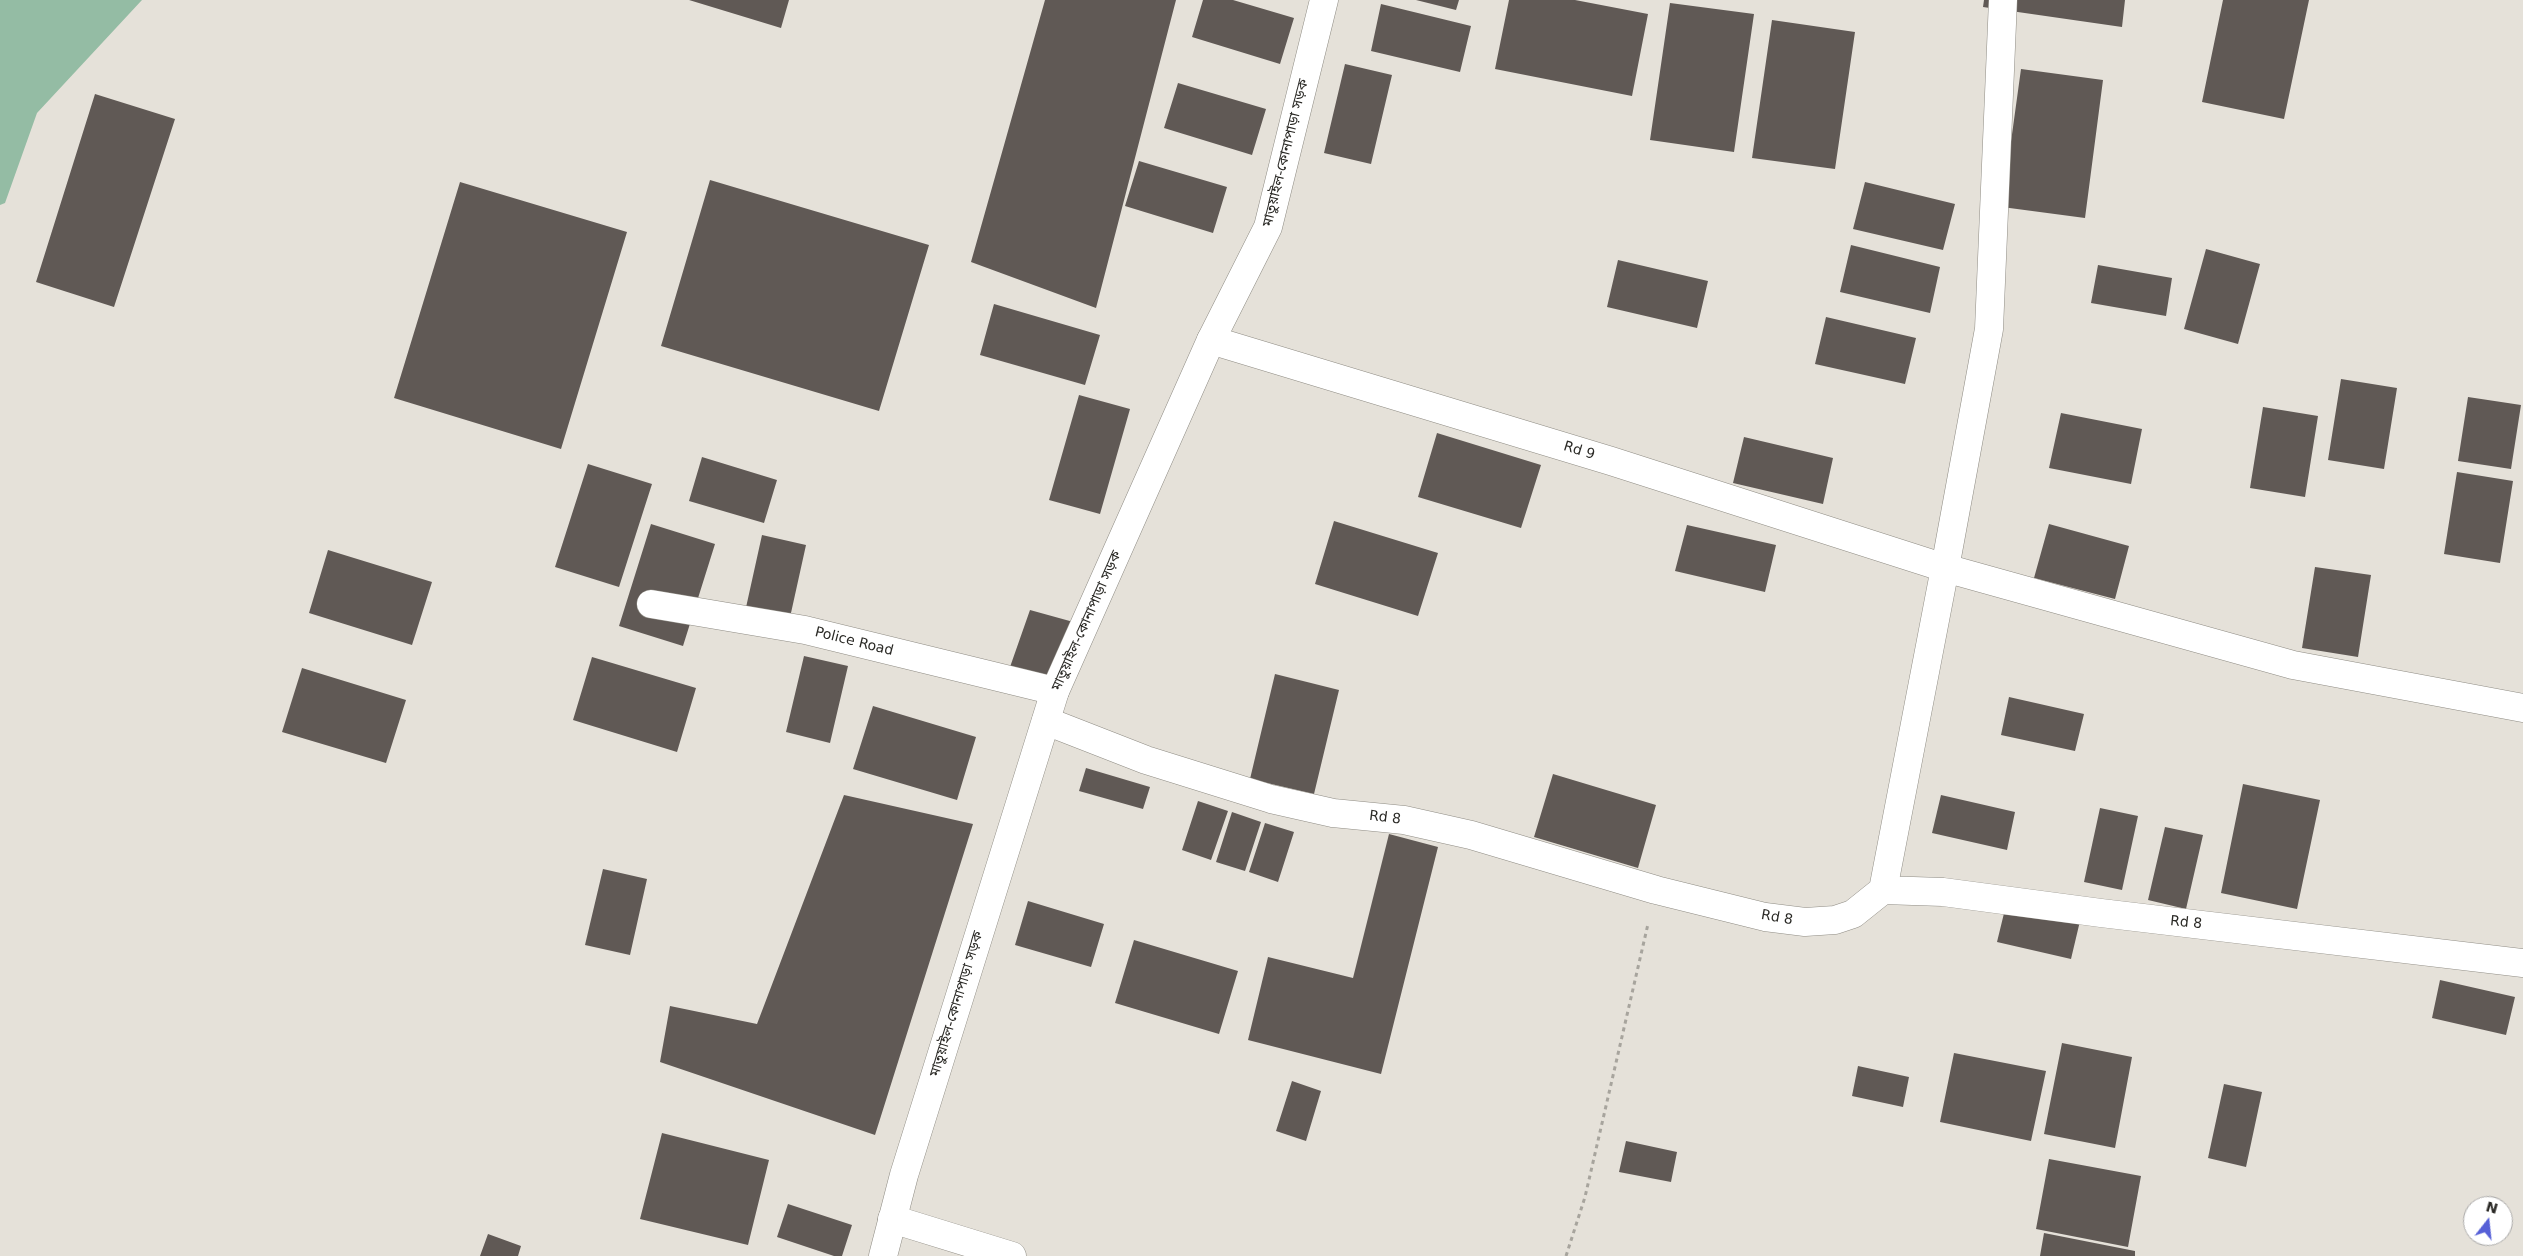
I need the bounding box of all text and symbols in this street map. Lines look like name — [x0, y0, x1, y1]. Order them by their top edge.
street label: মাতুয়াইল-কোনাপাড়া সড়ক — [1260, 77, 1312, 229]
street label: Rd 9 — [1561, 438, 1597, 464]
street label: মাতুয়াইল-কোনাপাড়া সড়ক — [1049, 548, 1125, 694]
street label: Police Road — [813, 624, 895, 660]
street label: Rd 8 — [1368, 808, 1402, 828]
street label: Rd 8 — [1760, 907, 1794, 929]
street label: Rd 8 — [2169, 913, 2203, 933]
street label: মাতুয়াইল-কোনাপাড়া সড়ক — [927, 929, 987, 1079]
north arrow — [2463, 1196, 2513, 1246]
text: N — [2484, 1198, 2500, 1217]

